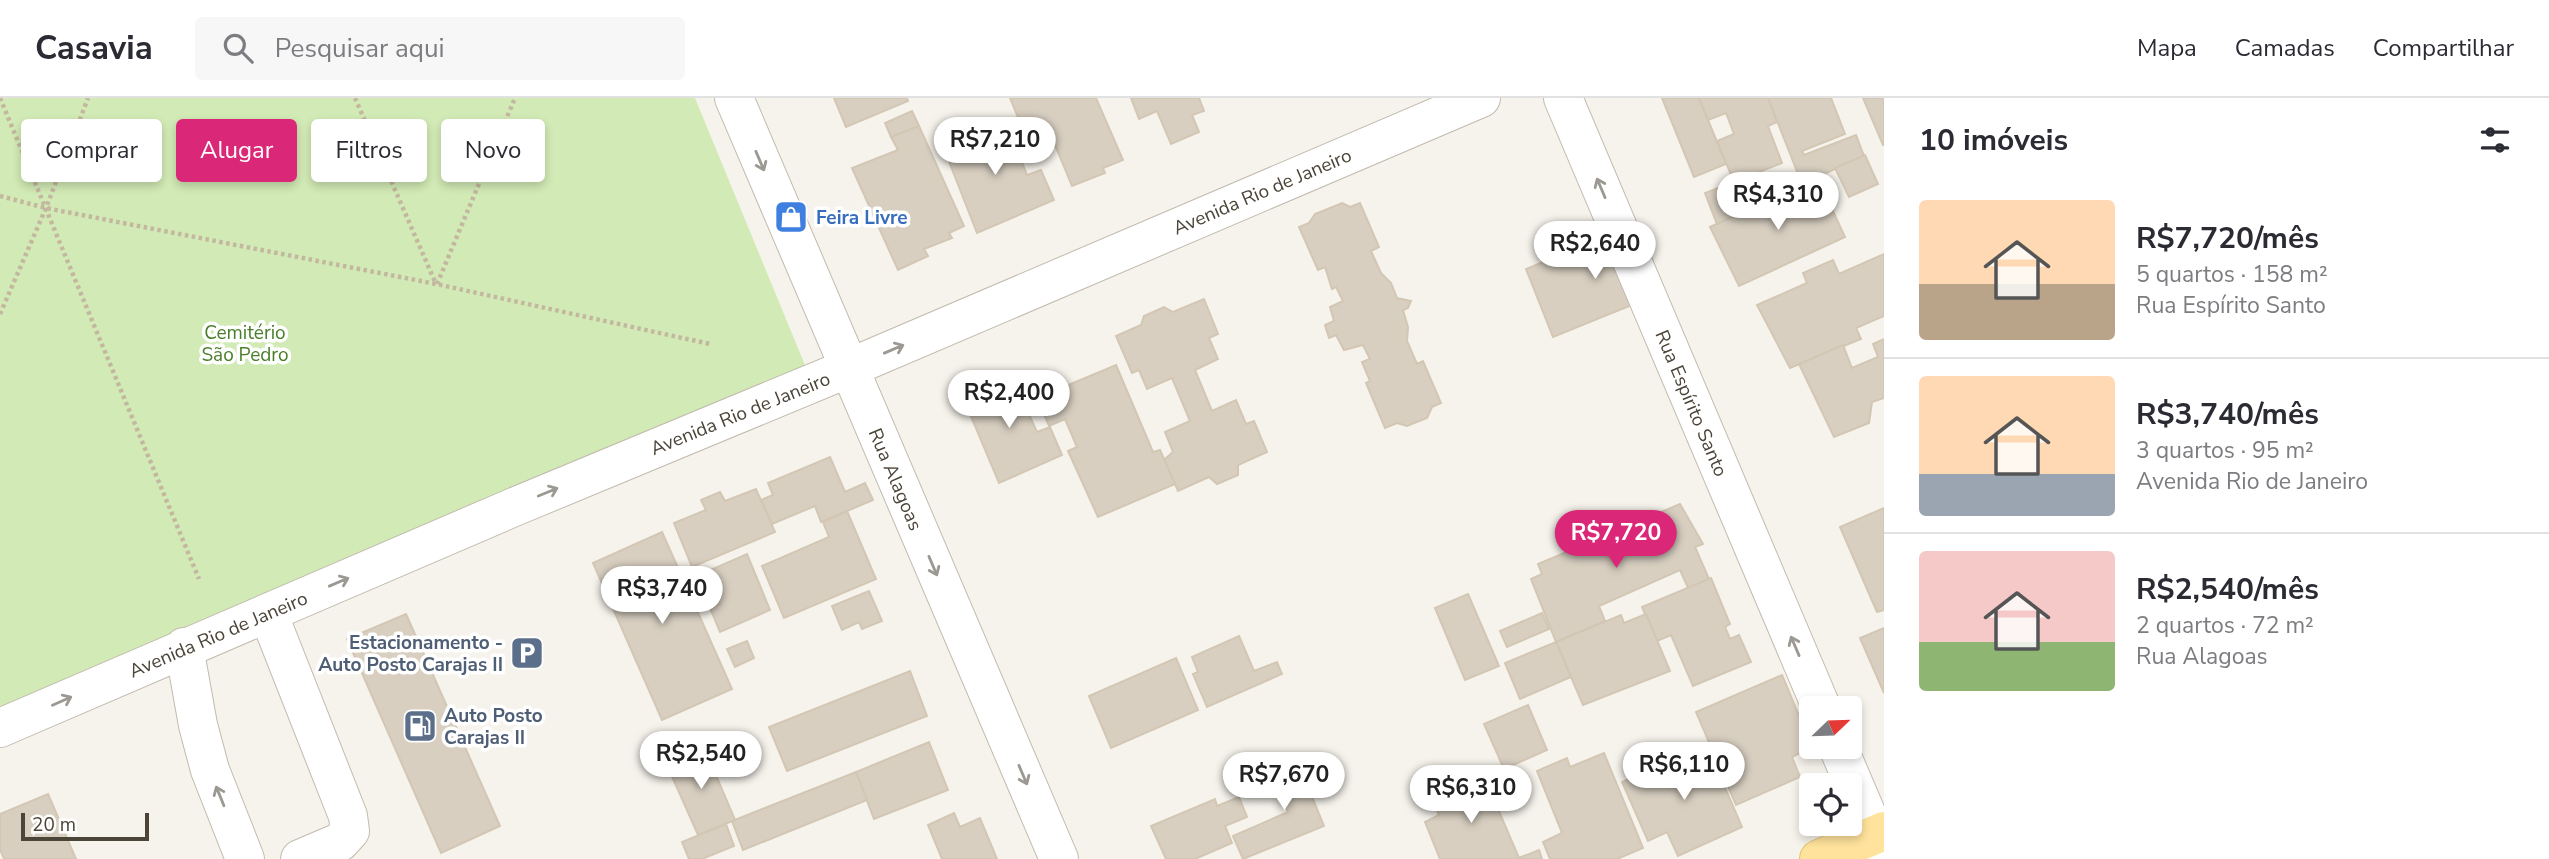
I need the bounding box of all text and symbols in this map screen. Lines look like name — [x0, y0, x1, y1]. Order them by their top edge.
search box — [195, 17, 685, 80]
text: Casavia — [35, 26, 153, 71]
icon: search — [219, 29, 257, 67]
text: Pesquisar aqui — [275, 31, 445, 66]
text: Mapa — [2137, 32, 2197, 64]
text: Camadas — [2235, 32, 2335, 64]
text: Compartilhar — [2373, 32, 2514, 64]
pin: R$7,210 — [930, 118, 1060, 177]
chip: Comprar — [21, 119, 162, 182]
chip: Alugar — [176, 119, 297, 182]
chip: Filtros — [311, 119, 427, 182]
chip: Novo — [441, 119, 545, 182]
text: 10 imóveis — [1919, 120, 2068, 161]
icon: filters — [2476, 121, 2514, 159]
text: R$7,210 — [950, 124, 1040, 155]
street label: Avenida Rio de Janeiro — [1169, 142, 1356, 241]
one-way arrow — [755, 150, 768, 171]
pin: R$4,310 — [1713, 172, 1843, 232]
one-way arrow — [1594, 178, 1607, 200]
text: R$4,310 — [1733, 179, 1823, 210]
shop icon: Feira Livre — [772, 198, 810, 236]
place label: Feira Livre — [816, 205, 908, 231]
text: R$7,720/mês — [2136, 218, 2319, 259]
pin: R$2,640 — [1530, 222, 1660, 281]
text: R$2,640 — [1550, 228, 1640, 259]
icon: home — [1975, 228, 2059, 312]
text: 5 quartos · 158 m² — [2136, 259, 2328, 290]
text: Rua Espírito Santo — [2136, 290, 2326, 321]
park label: Cemitério São Pedro — [201, 320, 289, 368]
street label: Rua Espírito Santo — [1648, 326, 1734, 481]
one-way arrow — [883, 342, 904, 355]
street label: Avenida Rio de Janeiro — [647, 366, 834, 462]
pin: R$2,400 — [944, 370, 1074, 430]
text: R$2,400 — [964, 377, 1054, 408]
text: R$3,740/mês — [2136, 394, 2319, 435]
icon: home — [1975, 404, 2059, 488]
street label: Rua Alagoas — [862, 424, 928, 535]
text: 3 quartos · 95 m² — [2136, 435, 2314, 466]
text: Avenida Rio de Janeiro — [2136, 466, 2368, 497]
one-way arrow — [537, 485, 558, 498]
pin: R$7,720 — [1551, 510, 1681, 570]
text: R$7,720 — [1571, 517, 1661, 548]
one-way arrow — [928, 555, 941, 576]
pin: R$3,740 — [597, 566, 727, 626]
text: R$2,540/mês — [2136, 569, 2319, 610]
text: R$3,740 — [617, 573, 707, 604]
one-way arrow — [328, 575, 349, 588]
icon: home — [1975, 579, 2059, 663]
street label: Avenida Rio de Janeiro — [125, 585, 312, 684]
text: 2 quartos · 72 m² — [2136, 610, 2314, 641]
place label: Estacionamento - Auto Posto Carajas II — [318, 630, 503, 678]
parking icon: Estacionamento - Auto Posto Carajas II — [508, 634, 546, 672]
one-way arrow — [1788, 636, 1801, 657]
text: Rua Alagoas — [2136, 641, 2268, 672]
one-way arrow — [51, 694, 73, 707]
north arrow — [1799, 696, 1862, 760]
map controls — [1799, 696, 1862, 836]
place label: Auto Posto Carajas II — [444, 703, 543, 751]
fuel station icon: Auto Posto Carajas II — [401, 707, 439, 745]
pin: R$2,540 — [636, 732, 766, 791]
text: R$2,540 — [656, 738, 746, 769]
pin: R$6,110 — [1619, 742, 1749, 802]
text: R$6,110 — [1639, 749, 1729, 780]
pin: R$7,670 — [1219, 752, 1349, 812]
text: R$7,670 — [1239, 759, 1329, 790]
one-way arrow — [1017, 764, 1030, 785]
pin: R$6,310 — [1406, 766, 1536, 825]
text: R$6,310 — [1426, 772, 1516, 803]
button: locate — [1799, 773, 1862, 836]
one-way arrow — [213, 785, 226, 807]
scale bar — [21, 810, 149, 842]
text: 20 m — [32, 812, 76, 838]

